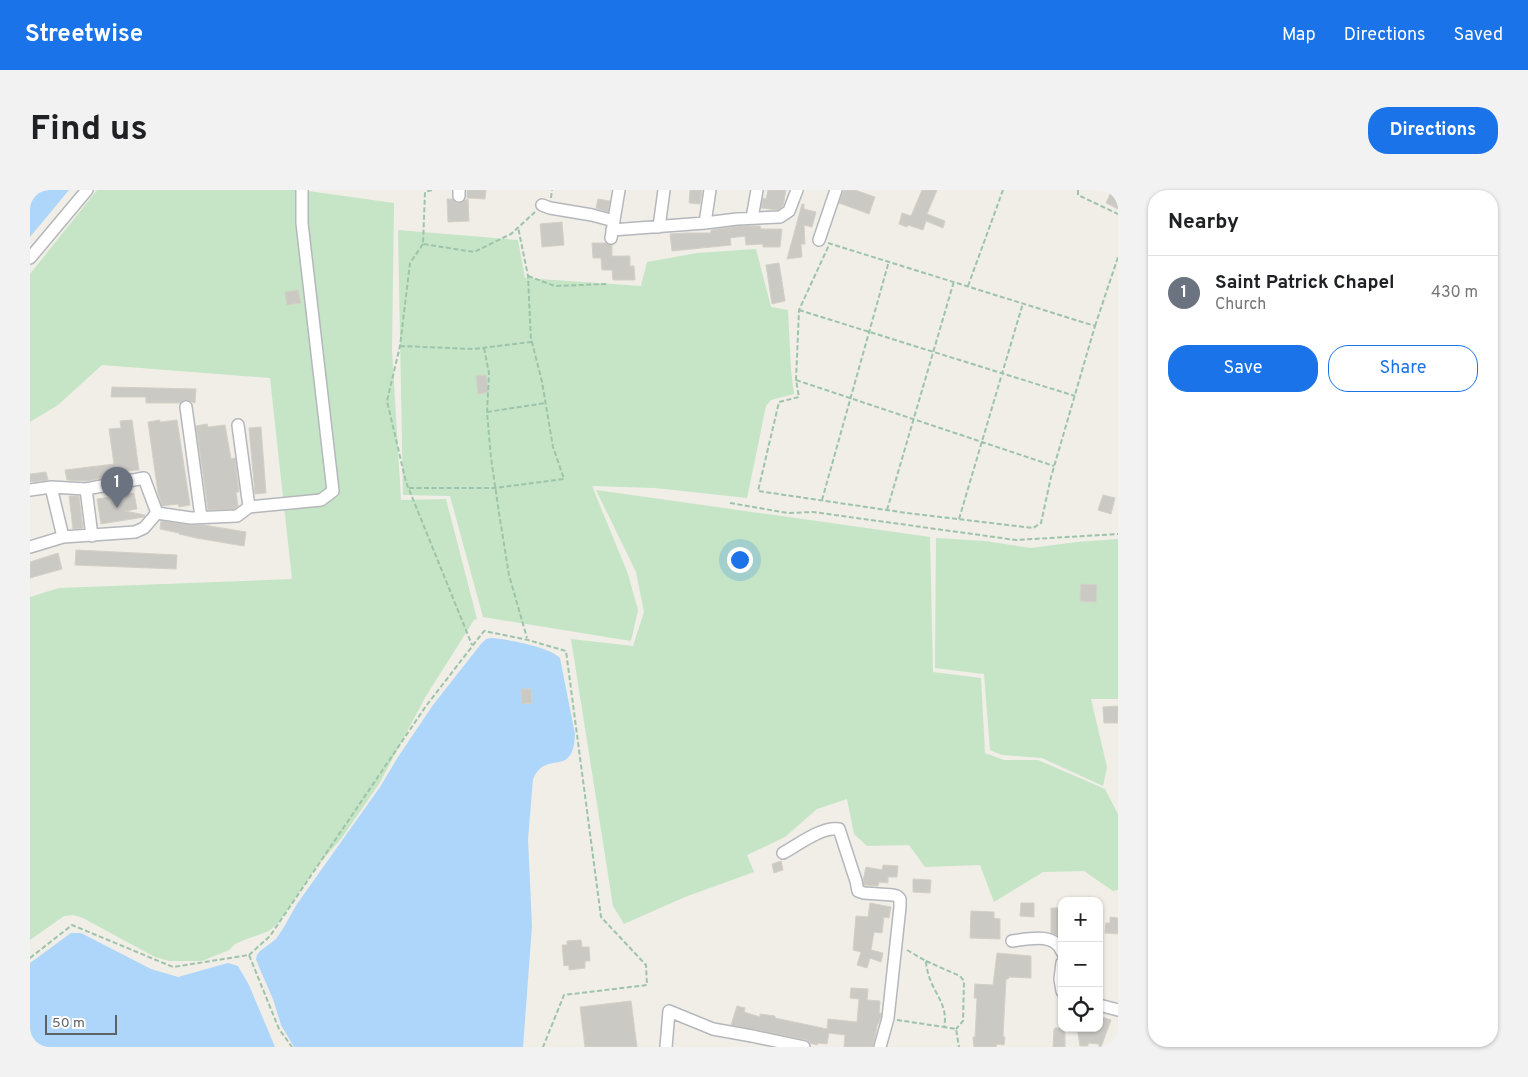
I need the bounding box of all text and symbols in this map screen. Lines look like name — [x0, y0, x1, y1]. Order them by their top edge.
text: Streetwise — [25, 20, 143, 50]
text: Map — [1282, 24, 1316, 47]
text: Directions — [1344, 24, 1426, 47]
text: Saved — [1454, 24, 1503, 47]
button: Directions — [1368, 107, 1498, 154]
text: Find us — [30, 108, 148, 152]
text: Nearby — [1168, 209, 1239, 236]
text: Saint Patrick Chapel — [1215, 271, 1395, 295]
text: 1 — [1181, 283, 1187, 303]
text: 430 m — [1431, 283, 1478, 303]
text: Church — [1215, 295, 1266, 315]
button: Save — [1168, 345, 1318, 392]
button: Share — [1328, 345, 1478, 392]
pin: 1 — [101, 467, 133, 508]
your location — [727, 547, 753, 573]
map controls — [1058, 897, 1103, 1032]
button: + — [1058, 897, 1103, 942]
button: − — [1058, 942, 1103, 987]
button: locate — [1058, 987, 1103, 1032]
scale bar — [45, 1012, 118, 1035]
text: 50 m — [52, 1015, 85, 1032]

